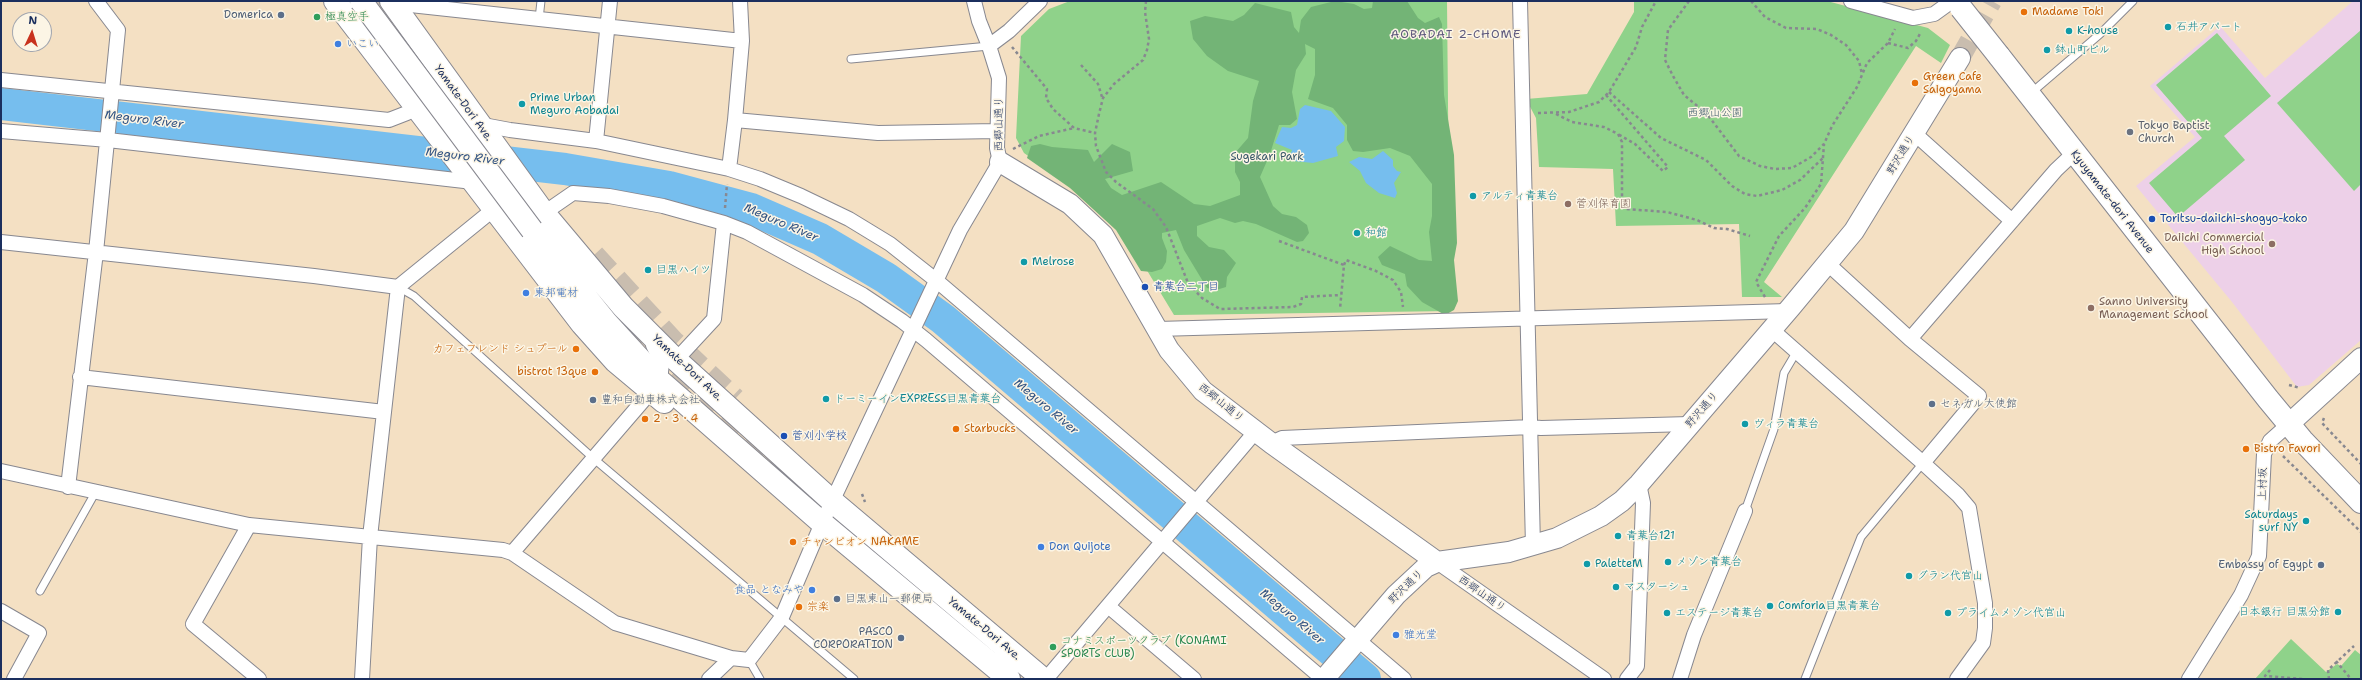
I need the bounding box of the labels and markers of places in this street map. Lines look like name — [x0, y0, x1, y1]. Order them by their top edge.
place label: Madame Toki — [2032, 5, 2104, 19]
marker: Madame Toki — [2019, 7, 2029, 17]
place label: Domerica — [224, 8, 273, 22]
marker: Domerica — [276, 10, 286, 20]
place label: 極真空手 — [325, 10, 369, 24]
marker: 極真空手 — [312, 12, 322, 22]
place label: 石井アパート — [2176, 20, 2242, 34]
marker: 石井アパート — [2163, 22, 2173, 32]
place label: K-house — [2077, 24, 2118, 38]
marker: K-house — [2064, 26, 2074, 36]
place label: いこい — [346, 37, 379, 51]
marker: いこい — [333, 39, 343, 49]
place label: 鉢山町ビル — [2055, 43, 2110, 57]
marker: 鉢山町ビル — [2042, 45, 2052, 55]
place label: Green Cafe Saigoyama — [1923, 70, 1982, 96]
marker: Green Cafe Saigoyama — [1910, 78, 1920, 88]
place label: Prime Urban Meguro Aobadai — [530, 91, 619, 117]
marker: Prime Urban Meguro Aobadai — [517, 99, 527, 109]
place label: Tokyo Baptist Church — [2138, 119, 2210, 145]
marker: Tokyo Baptist Church — [2125, 127, 2135, 137]
place label: アルティ青葉台 — [1481, 189, 1558, 203]
marker: アルティ青葉台 — [1468, 191, 1478, 201]
place label: 菅刈保育園 — [1576, 197, 1631, 211]
marker: 菅刈保育園 — [1563, 199, 1573, 209]
place label: Toritsu-daiichi-shogyo-koko — [2160, 212, 2308, 226]
marker: Toritsu-daiichi-shogyo-koko — [2147, 214, 2157, 224]
place label: 和館 — [1365, 226, 1387, 240]
marker: 和館 — [1352, 228, 1362, 238]
place label: Daiichi Commercial High School — [2164, 231, 2264, 257]
marker: Daiichi Commercial High School — [2267, 239, 2277, 249]
place label: Melrose — [1032, 255, 1074, 269]
marker: Melrose — [1019, 257, 1029, 267]
place label: 目黒ハイツ — [656, 263, 711, 277]
marker: 目黒ハイツ — [643, 265, 653, 275]
place label: 青葉台二丁目 — [1153, 280, 1219, 294]
marker: 青葉台二丁目 — [1140, 282, 1150, 292]
place label: 東邦電材 — [534, 286, 578, 300]
marker: 東邦電材 — [521, 288, 531, 298]
place label: Sanno University Management School — [2099, 295, 2208, 321]
marker: Sanno University Management School — [2086, 303, 2096, 313]
place label: カフェフレンド シュプール — [433, 342, 568, 356]
marker: カフェフレンド シュプール — [571, 344, 581, 354]
place label: bistrot 13que — [517, 365, 587, 379]
marker: bistrot 13que — [590, 367, 600, 377]
place label: ドーミーインEXPRESS目黒青葉台 — [834, 392, 1001, 406]
place label: 豊和自動車株式会社 — [601, 393, 700, 407]
marker: ドーミーインEXPRESS目黒青葉台 — [821, 394, 831, 404]
marker: 豊和自動車株式会社 — [588, 395, 598, 405]
place label: セネガル大使館 — [1940, 397, 2017, 411]
marker: セネガル大使館 — [1927, 399, 1937, 409]
place label: 2・3・4 — [653, 412, 698, 426]
marker: 2・3・4 — [640, 414, 650, 424]
place label: ヴィラ青葉台 — [1753, 417, 1819, 431]
marker: ヴィラ青葉台 — [1740, 419, 1750, 429]
place label: Starbucks — [964, 422, 1016, 436]
marker: Starbucks — [951, 424, 961, 434]
place label: 菅刈小学校 — [792, 429, 847, 443]
marker: 菅刈小学校 — [779, 431, 789, 441]
place label: Bistro Favori — [2254, 442, 2321, 456]
marker: Bistro Favori — [2241, 444, 2251, 454]
place label: Saturdays surf NY — [2244, 508, 2298, 534]
marker: Saturdays surf NY — [2301, 516, 2311, 526]
place label: 青葉台121 — [1626, 529, 1675, 543]
marker: 青葉台121 — [1613, 531, 1623, 541]
place label: チャンピオン NAKAME — [801, 535, 919, 549]
marker: チャンピオン NAKAME — [788, 537, 798, 547]
place label: Don Quijote — [1049, 540, 1111, 554]
marker: Don Quijote — [1036, 542, 1046, 552]
place label: メゾン青葉台 — [1676, 555, 1742, 569]
place label: PaletteM — [1595, 557, 1643, 571]
marker: メゾン青葉台 — [1663, 557, 1673, 567]
place label: Embassy of Egypt — [2218, 558, 2313, 572]
marker: PaletteM — [1582, 559, 1592, 569]
marker: Embassy of Egypt — [2316, 560, 2326, 570]
place label: グラン代官山 — [1917, 569, 1983, 583]
marker: グラン代官山 — [1904, 571, 1914, 581]
place label: マスターシュ — [1624, 580, 1690, 594]
marker: マスターシュ — [1611, 582, 1621, 592]
place label: 食品 となみや — [734, 583, 804, 597]
marker: 食品 となみや — [807, 585, 817, 595]
place label: 目黒東山一郵便局 — [845, 592, 933, 606]
marker: 目黒東山一郵便局 — [832, 594, 842, 604]
place label: Comforia目黒青葉台 — [1778, 599, 1880, 613]
place label: 宗楽 — [807, 600, 829, 614]
marker: Comforia目黒青葉台 — [1765, 601, 1775, 611]
marker: 宗楽 — [794, 602, 804, 612]
place label: 日本銀行 目黒分館 — [2238, 605, 2330, 619]
place label: エステージ青葉台 — [1675, 606, 1763, 620]
place label: プライムメゾン代官山 — [1956, 606, 2066, 620]
marker: 日本銀行 目黒分館 — [2333, 607, 2343, 617]
marker: エステージ青葉台 — [1662, 608, 1672, 618]
marker: プライムメゾン代官山 — [1943, 608, 1953, 618]
place label: PASCO CORPORATION — [814, 625, 893, 651]
place label: 雅光堂 — [1404, 628, 1437, 642]
marker: 雅光堂 — [1391, 630, 1401, 640]
marker: PASCO CORPORATION — [896, 633, 906, 643]
place label: コナミスポーツクラブ (KONAMI SPORTS CLUB) — [1061, 634, 1227, 660]
marker: コナミスポーツクラブ (KONAMI SPORTS CLUB) — [1048, 642, 1058, 652]

